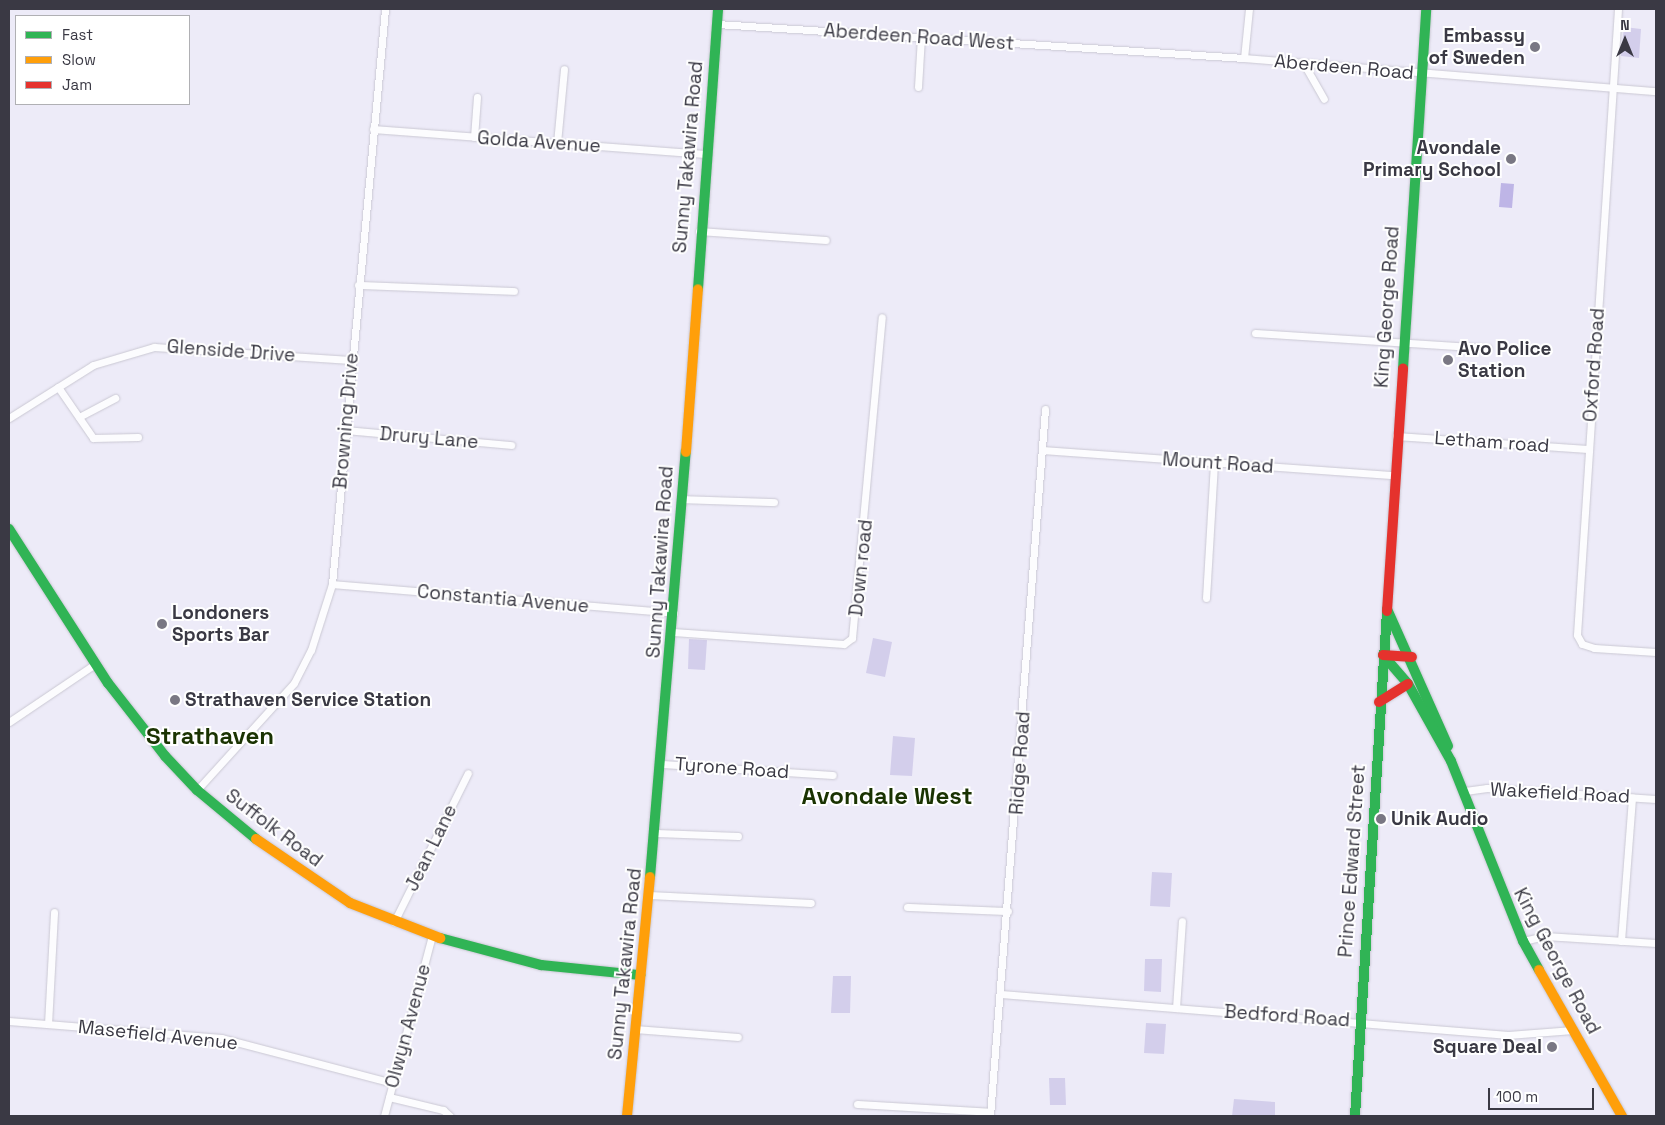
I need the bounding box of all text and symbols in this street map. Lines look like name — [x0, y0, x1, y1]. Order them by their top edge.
legend — [15, 15, 190, 105]
north arrow — [1600, 15, 1650, 65]
text: N — [1620, 16, 1630, 34]
street label: Aberdeen Road West — [823, 19, 1015, 55]
text: Fast — [62, 25, 93, 44]
place label: Embassy of Sweden — [1428, 25, 1525, 69]
marker: Embassy of Sweden — [1529, 41, 1541, 53]
text: Slow — [62, 50, 96, 69]
street label: Aberdeen Road — [1273, 50, 1415, 84]
street label: Sunny Takawira Road — [668, 60, 708, 254]
text: Jam — [62, 75, 92, 94]
street label: Golda Avenue — [476, 126, 602, 158]
place label: Avondale Primary School — [1363, 137, 1501, 181]
marker: Avondale Primary School — [1505, 153, 1517, 165]
street label: King George Road — [1370, 225, 1404, 389]
street label: Oxford Road — [1579, 307, 1609, 423]
street label: Glenside Drive — [166, 335, 296, 367]
place label: Avo Police Station — [1458, 338, 1552, 382]
street label: Browning Drive — [329, 352, 363, 490]
marker: Avo Police Station — [1442, 354, 1454, 366]
street label: Drury Lane — [379, 422, 479, 454]
street label: Letham road — [1434, 427, 1550, 457]
street label: Mount Road — [1162, 448, 1274, 478]
street label: Sunny Takawira Road — [642, 465, 678, 659]
street label: Down road — [845, 518, 877, 618]
street label: Constantia Avenue — [416, 580, 590, 618]
place label: Londoners Sports Bar — [172, 602, 269, 646]
marker: Londoners Sports Bar — [156, 618, 168, 630]
place label: Strathaven Service Station — [185, 689, 431, 711]
marker: Strathaven Service Station — [169, 694, 181, 706]
street label: Ridge Road — [1005, 710, 1035, 816]
district label: Strathaven — [146, 722, 274, 750]
street label: Tyrone Road — [674, 753, 790, 783]
street label: Prince Edward Street — [1334, 764, 1370, 958]
street label: Wakefield Road — [1489, 778, 1631, 808]
district label: Avondale West — [801, 782, 973, 810]
street label: Suffolk Road — [221, 784, 327, 872]
street label: Jean Lane — [400, 801, 462, 895]
place label: Unik Audio — [1391, 808, 1489, 830]
marker: Unik Audio — [1375, 813, 1387, 825]
street label: Sunny Takawira Road — [604, 867, 646, 1061]
street label: King George Road — [1509, 884, 1605, 1038]
street label: Olwyn Avenue — [380, 961, 436, 1091]
street label: Bedford Road — [1223, 1000, 1351, 1032]
street label: Masefield Avenue — [77, 1015, 239, 1055]
place label: Square Deal — [1433, 1036, 1542, 1058]
marker: Square Deal — [1546, 1041, 1558, 1053]
scale bar — [1490, 1078, 1596, 1110]
text: 100 m — [1496, 1087, 1538, 1106]

